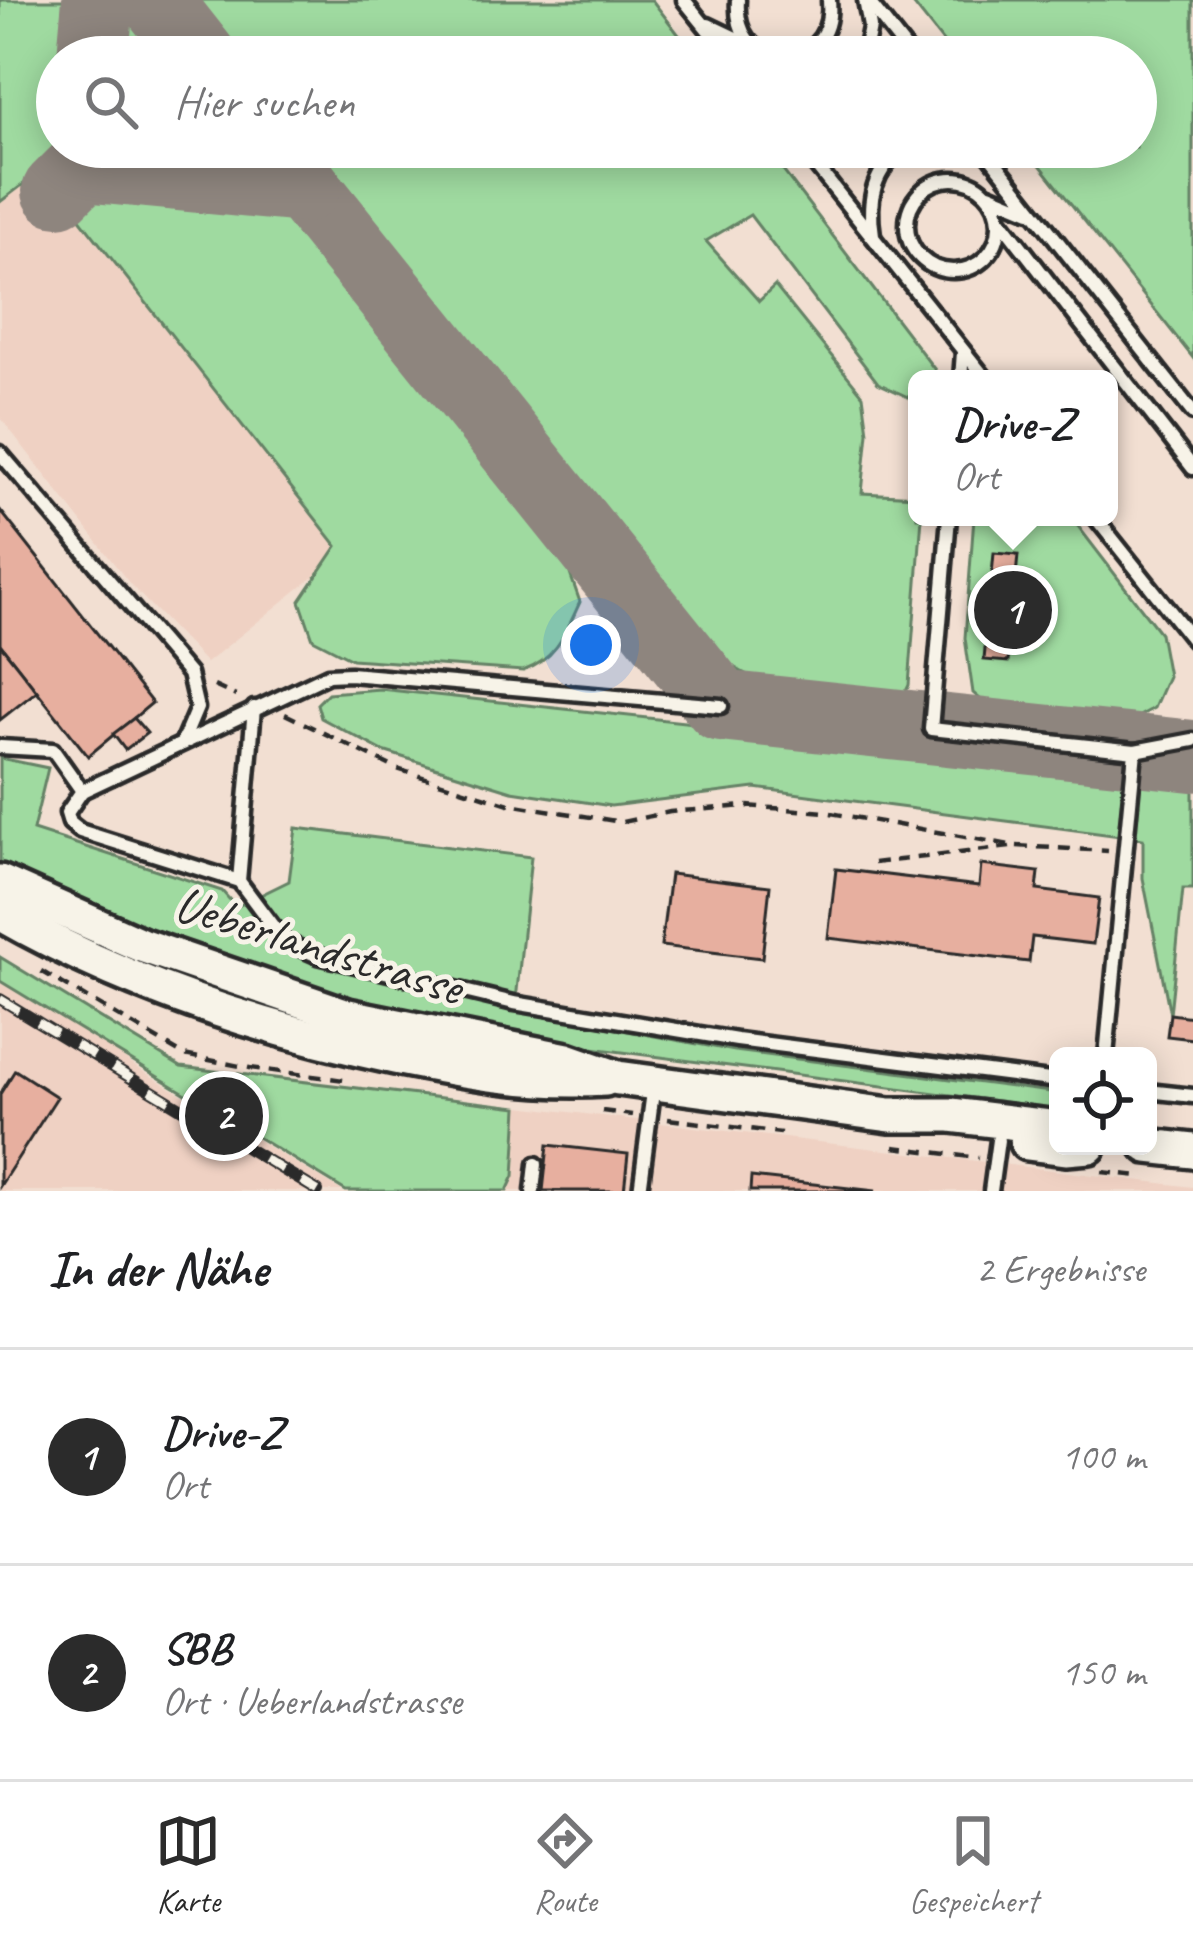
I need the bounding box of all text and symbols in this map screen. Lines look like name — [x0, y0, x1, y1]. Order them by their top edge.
search box — [36, 36, 1157, 168]
icon: search — [78, 69, 144, 135]
text: Hier suchen — [174, 74, 354, 131]
popup — [908, 370, 1118, 526]
text: Drive-Z — [953, 395, 1073, 452]
text: Ort — [953, 452, 999, 501]
pin: 1 — [974, 565, 1052, 655]
your location — [561, 615, 621, 675]
street label: Ueberlandstrasse — [167, 871, 473, 1020]
map controls — [1049, 1047, 1157, 1155]
button: locate — [1049, 1047, 1157, 1155]
pin: 2 — [185, 1071, 263, 1161]
text: In der Nähe — [48, 1237, 267, 1301]
text: 2 Ergebnisse — [976, 1245, 1145, 1294]
text: Drive-Z — [162, 1404, 282, 1461]
text: 1 — [78, 1432, 96, 1481]
text: 100 m — [1061, 1432, 1145, 1481]
text: Ort — [162, 1461, 208, 1510]
text: SBB — [162, 1620, 231, 1677]
text: 2 — [78, 1648, 96, 1697]
text: 150 m — [1061, 1648, 1145, 1697]
text: Ort · Ueberlandstrasse — [162, 1677, 462, 1726]
tab: Karte — [155, 1808, 221, 1922]
tab: Route — [532, 1808, 598, 1922]
tab: Gespeichert — [909, 1808, 1038, 1922]

